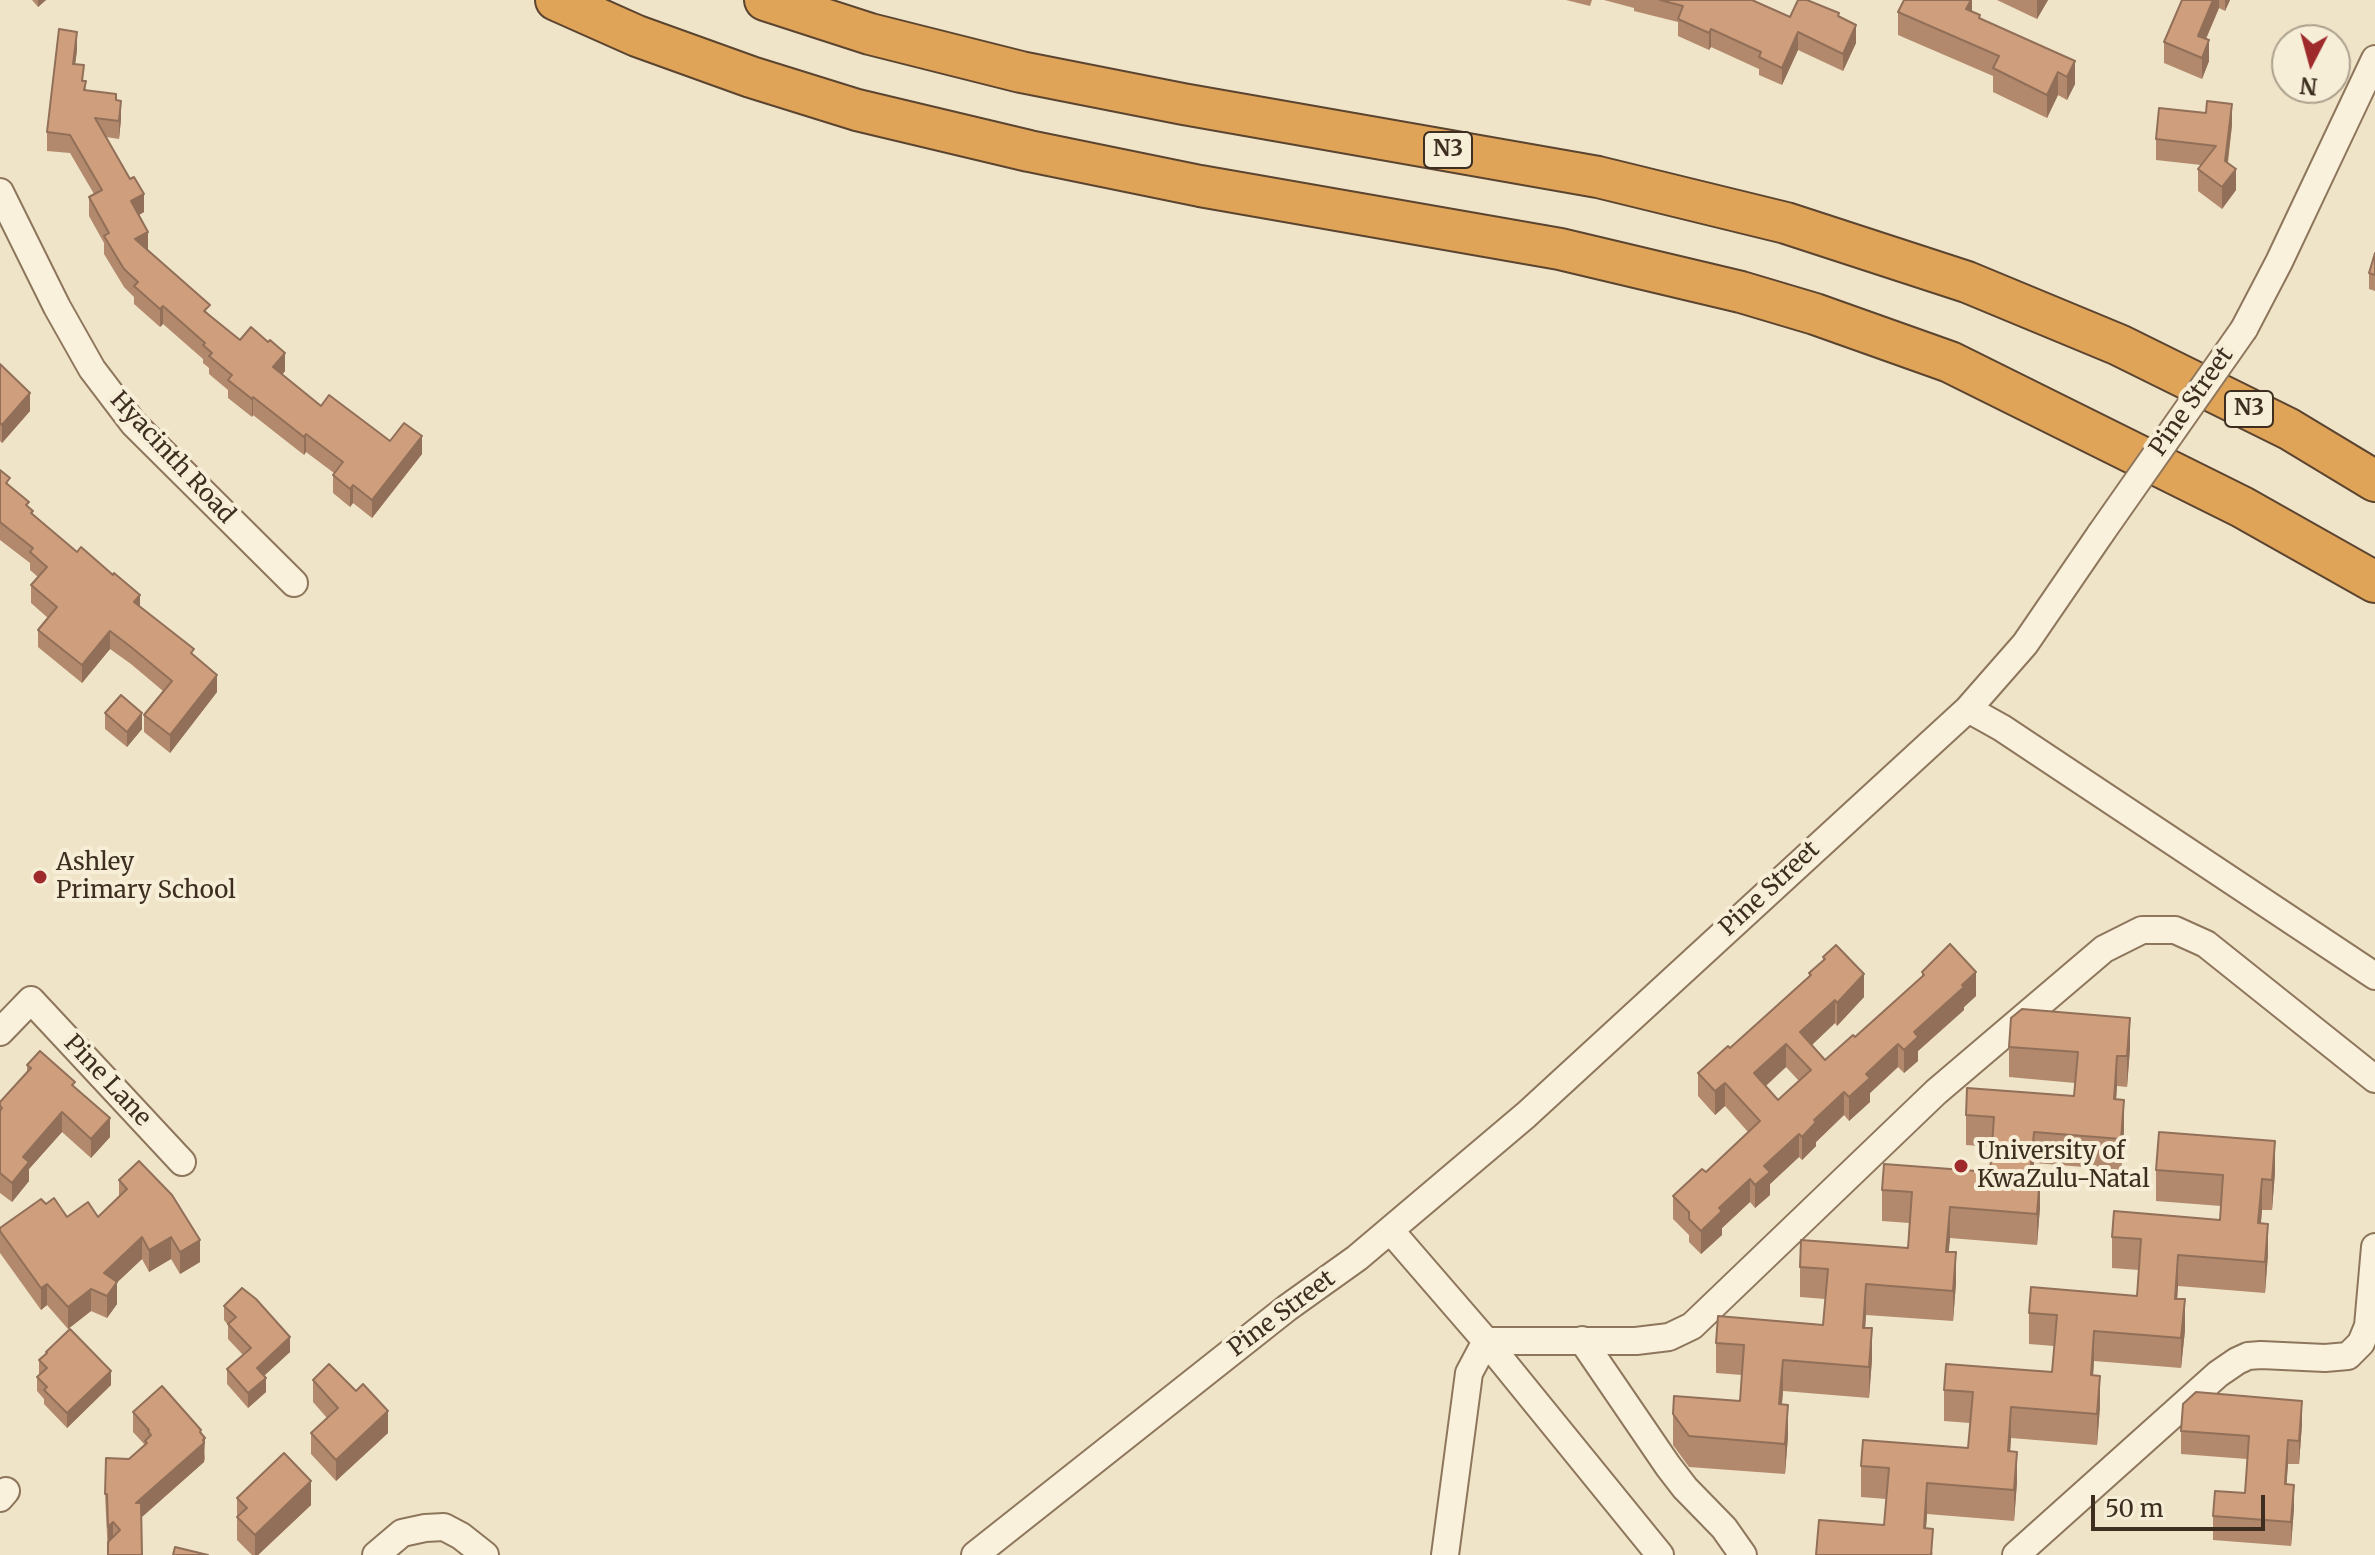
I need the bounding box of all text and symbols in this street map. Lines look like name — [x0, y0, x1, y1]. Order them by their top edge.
north arrow — [2271, 24, 2351, 104]
text: N — [2299, 71, 2319, 101]
road number: N3 — [1424, 132, 1472, 168]
street label: Pine Street — [2144, 342, 2240, 462]
street label: Hyacinth Road — [104, 386, 240, 530]
road number: N3 — [2225, 391, 2273, 427]
street label: Pine Street — [1714, 836, 1826, 942]
place label: Ashley Primary School — [56, 849, 236, 905]
marker: Ashley Primary School — [31, 868, 49, 886]
street label: Pine Lane — [58, 1029, 156, 1133]
place label: University of KwaZulu-Natal — [1977, 1138, 2150, 1194]
marker: University of KwaZulu-Natal — [1952, 1157, 1970, 1175]
street label: Pine Street — [1223, 1265, 1341, 1363]
scale bar — [2095, 1479, 2269, 1529]
text: 50 m — [2105, 1493, 2164, 1524]

